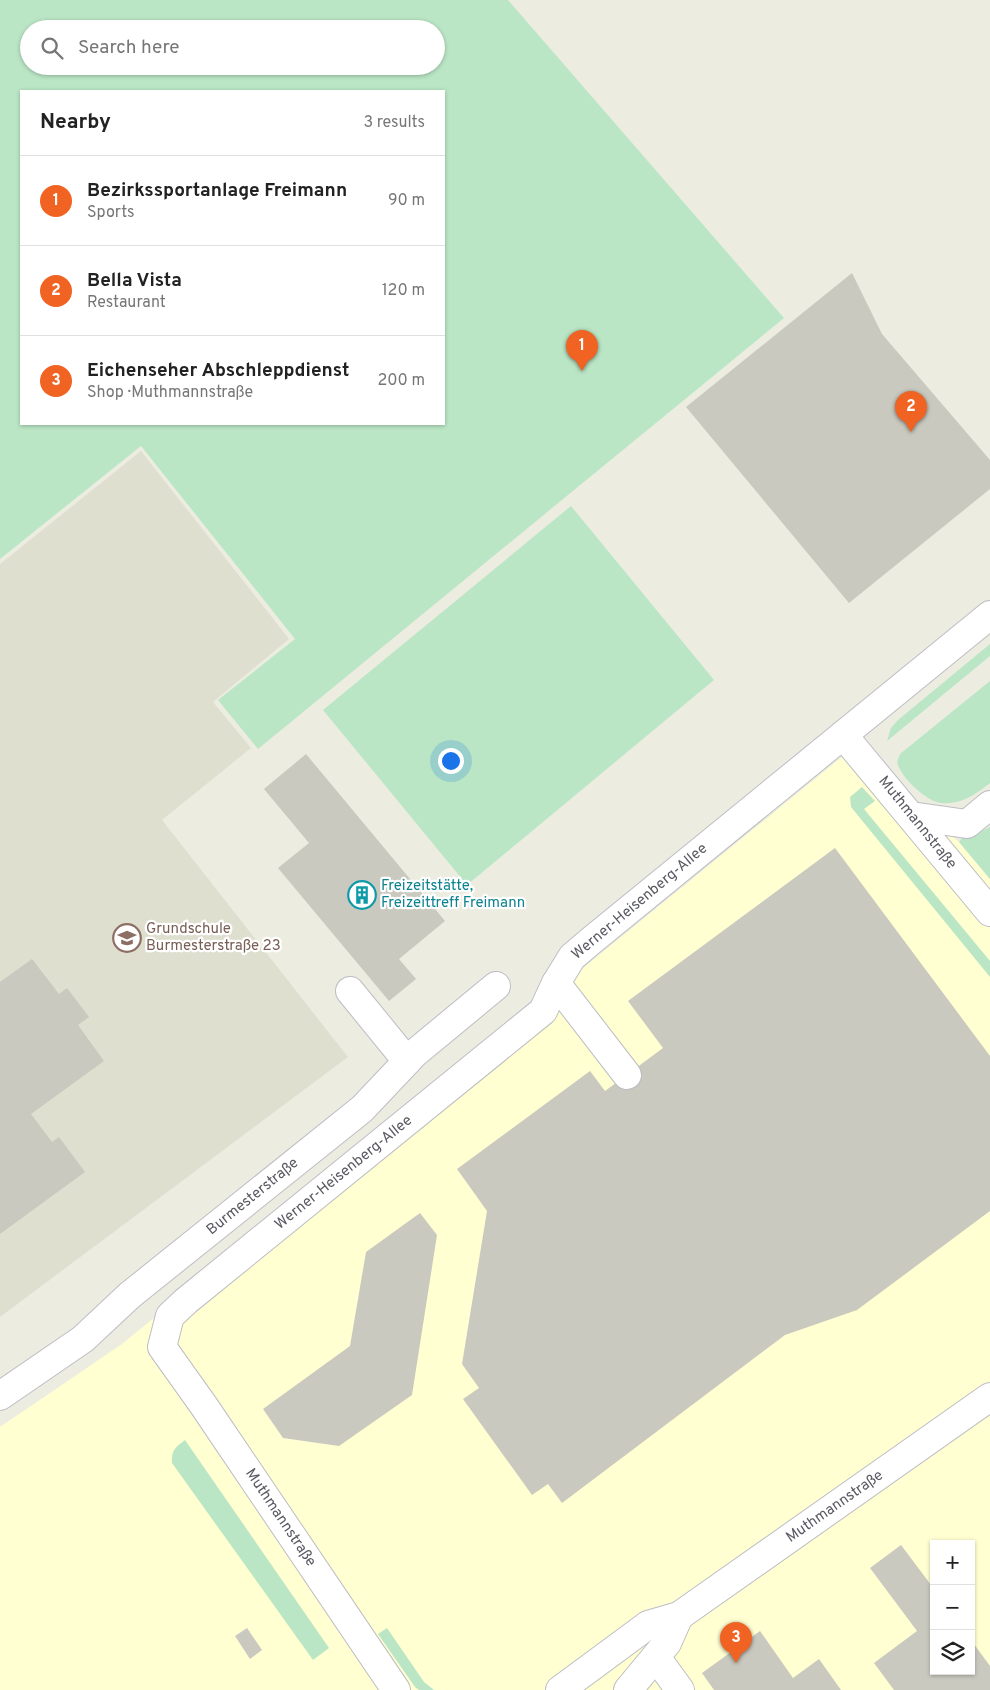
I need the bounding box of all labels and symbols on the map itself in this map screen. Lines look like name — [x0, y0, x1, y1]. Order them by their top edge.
pin: 1 — [566, 330, 598, 371]
pin: 2 — [895, 391, 927, 432]
your location — [438, 748, 464, 774]
street label: Muthmannstraße — [874, 773, 960, 873]
street label: Werner-Heisenberg-Allee — [568, 840, 712, 964]
place label: Freizeitstätte, Freizeittreff Freimann — [381, 877, 525, 913]
building icon: Freizeitstätte, Freizeittreff Freimann — [347, 880, 377, 910]
place label: Grundschule Burmesterstraße 23 — [146, 920, 281, 956]
school or university icon: Grundschule Burmesterstraße 23 — [112, 923, 142, 953]
street label: Werner-Heisenberg-Allee — [271, 1112, 417, 1234]
street label: Burmesterstraße — [203, 1154, 303, 1240]
street label: Muthmannstraße — [240, 1465, 320, 1571]
street label: Muthmannstraße — [783, 1466, 887, 1548]
pin: 3 — [720, 1622, 752, 1663]

